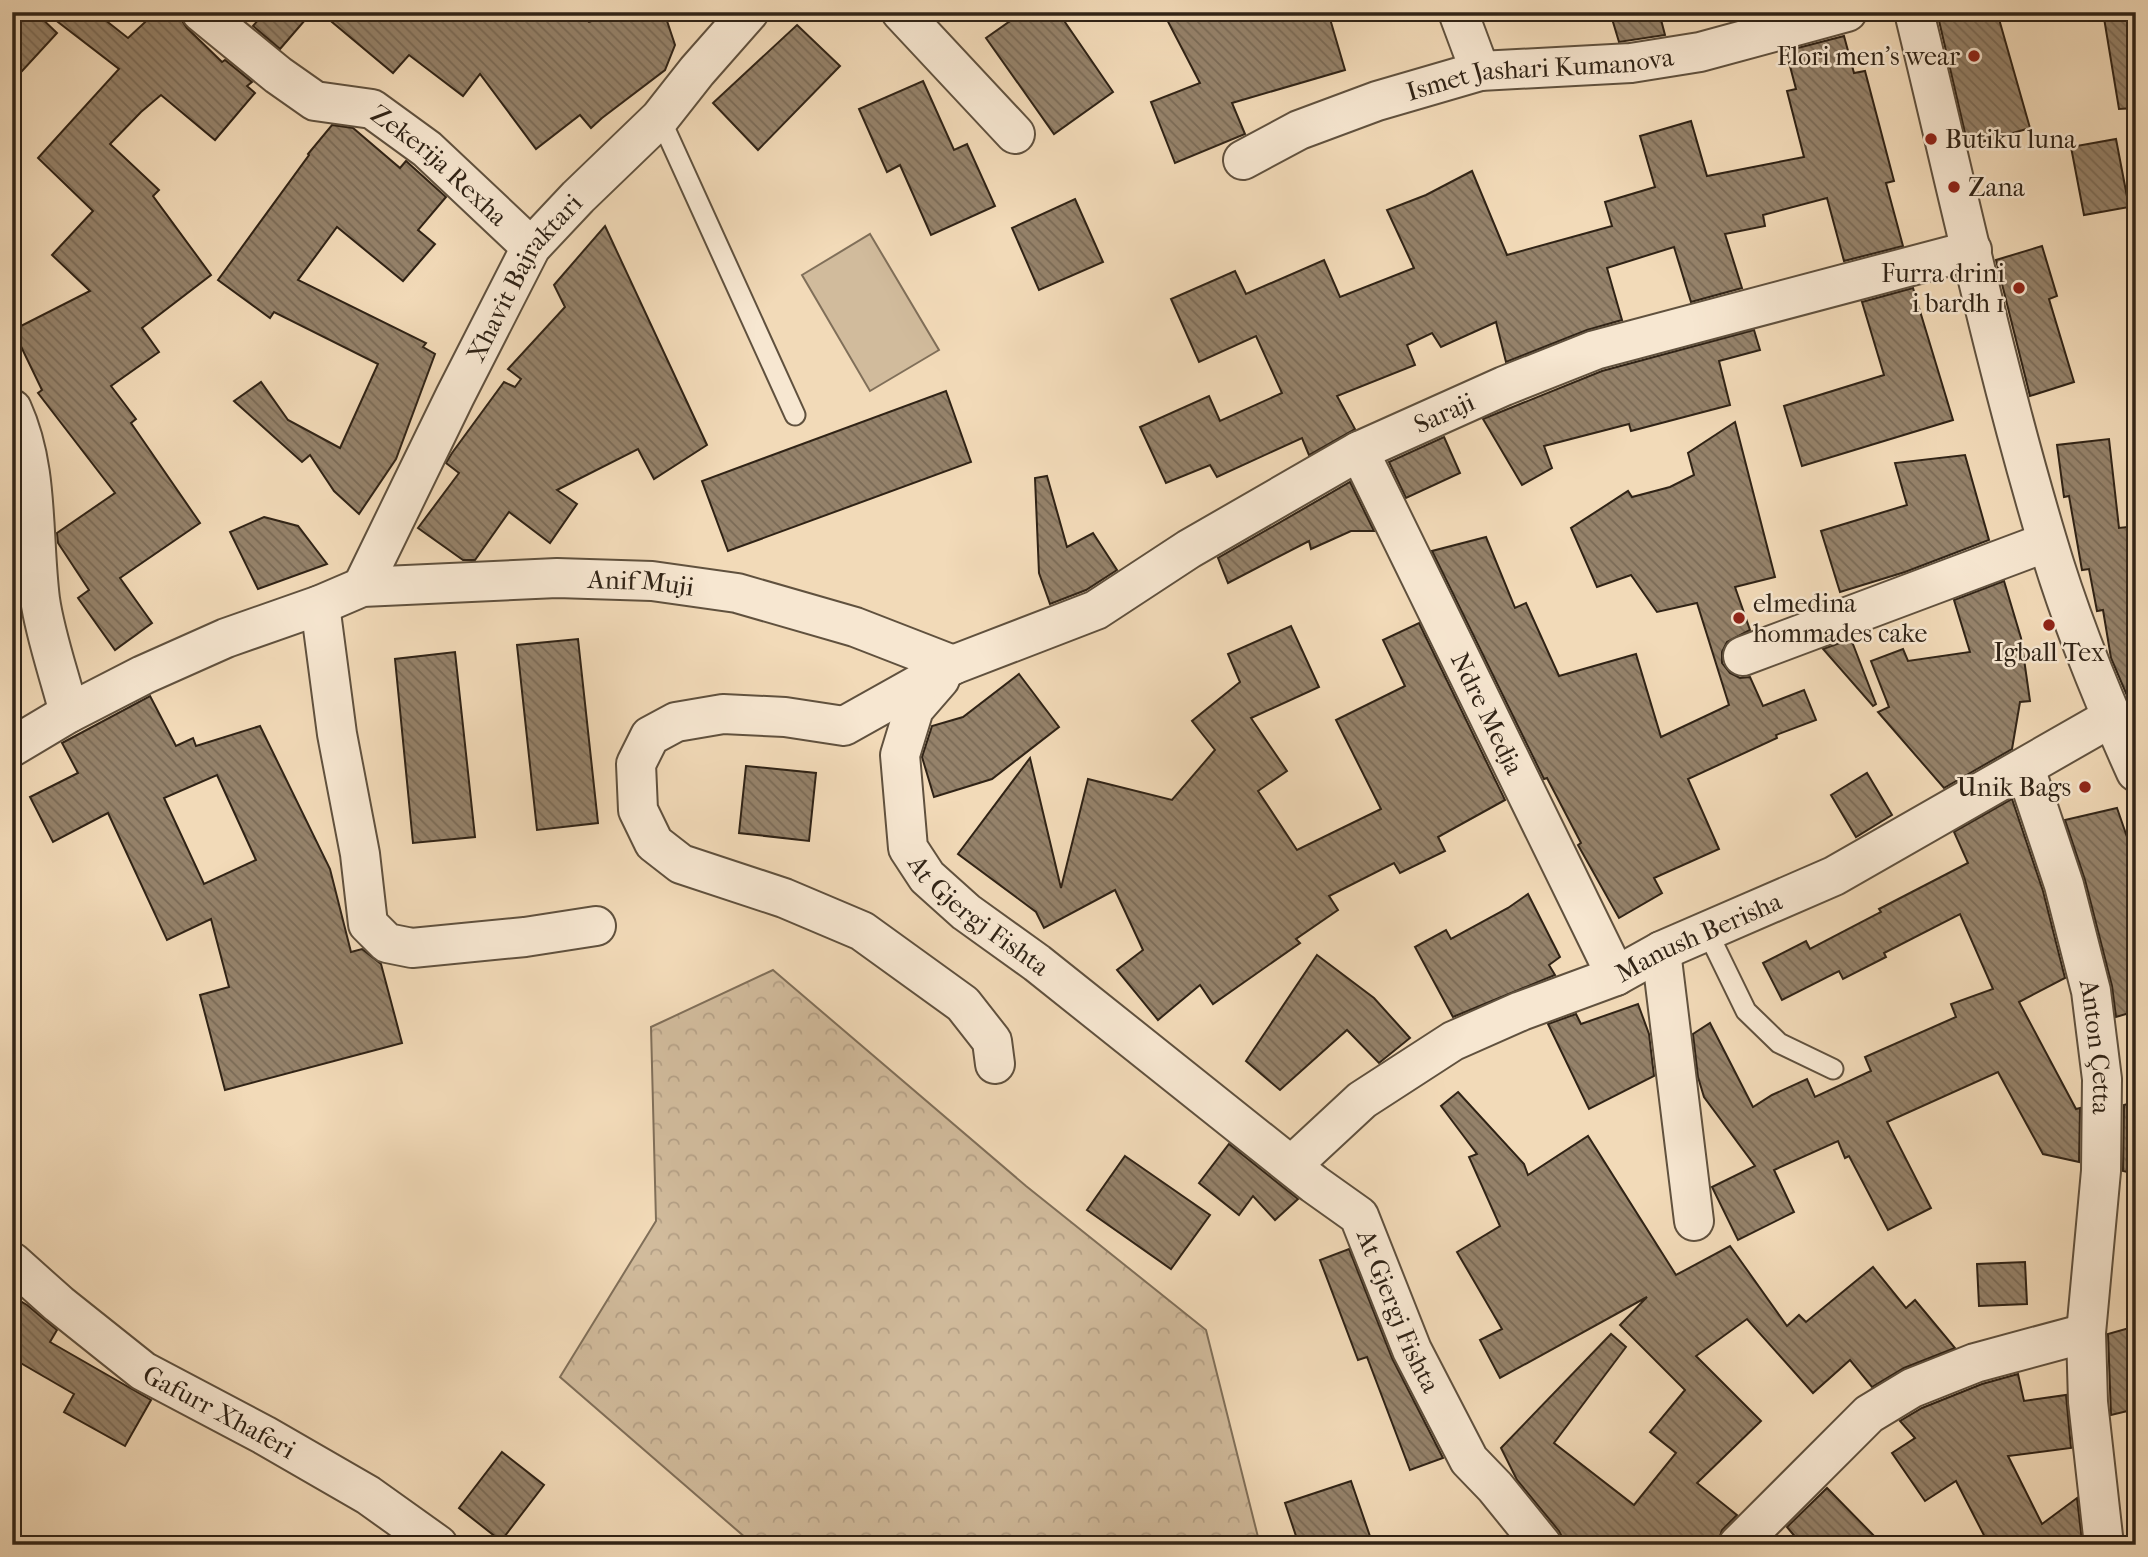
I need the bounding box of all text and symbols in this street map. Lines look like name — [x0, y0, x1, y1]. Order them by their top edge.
street label: Ismet Jashari Kumanova — [1403, 41, 1677, 108]
place label: Flori men's wear — [1777, 41, 1960, 72]
marker: Flori men's wear — [1966, 48, 1982, 64]
street label: Zekerija Rexha — [365, 98, 514, 233]
place label: Butiku luna — [1945, 124, 2077, 155]
marker: Butiku luna — [1923, 131, 1939, 147]
place label: Zana — [1968, 172, 2026, 203]
marker: Zana — [1946, 179, 1962, 195]
street label: Xhavit Bajraktari — [460, 187, 589, 367]
place label: Furra drini i bardh 1 — [1881, 258, 2005, 319]
marker: Furra drini i bardh 1 — [2011, 280, 2027, 296]
street label: Saraji — [1409, 386, 1480, 440]
street label: Anif Muji — [586, 564, 696, 603]
place label: elmedina hommades cake — [1753, 588, 1927, 649]
marker: elmedina hommades cake — [1731, 610, 1747, 626]
marker: Igball Tex — [2041, 617, 2057, 633]
place label: Igball Tex — [1993, 637, 2105, 668]
street label: Ndre Medja — [1444, 647, 1530, 780]
place label: Unik Bags — [1957, 772, 2071, 803]
marker: Unik Bags — [2077, 779, 2093, 795]
street label: At Gjergj Fishta — [901, 849, 1056, 983]
street label: Manush Berisha — [1610, 885, 1787, 989]
street label: Anton Çetta — [2072, 975, 2118, 1116]
street label: At Gjergj Fishta — [1350, 1224, 1447, 1399]
street label: Gafurr Xhaferi — [138, 1359, 301, 1466]

